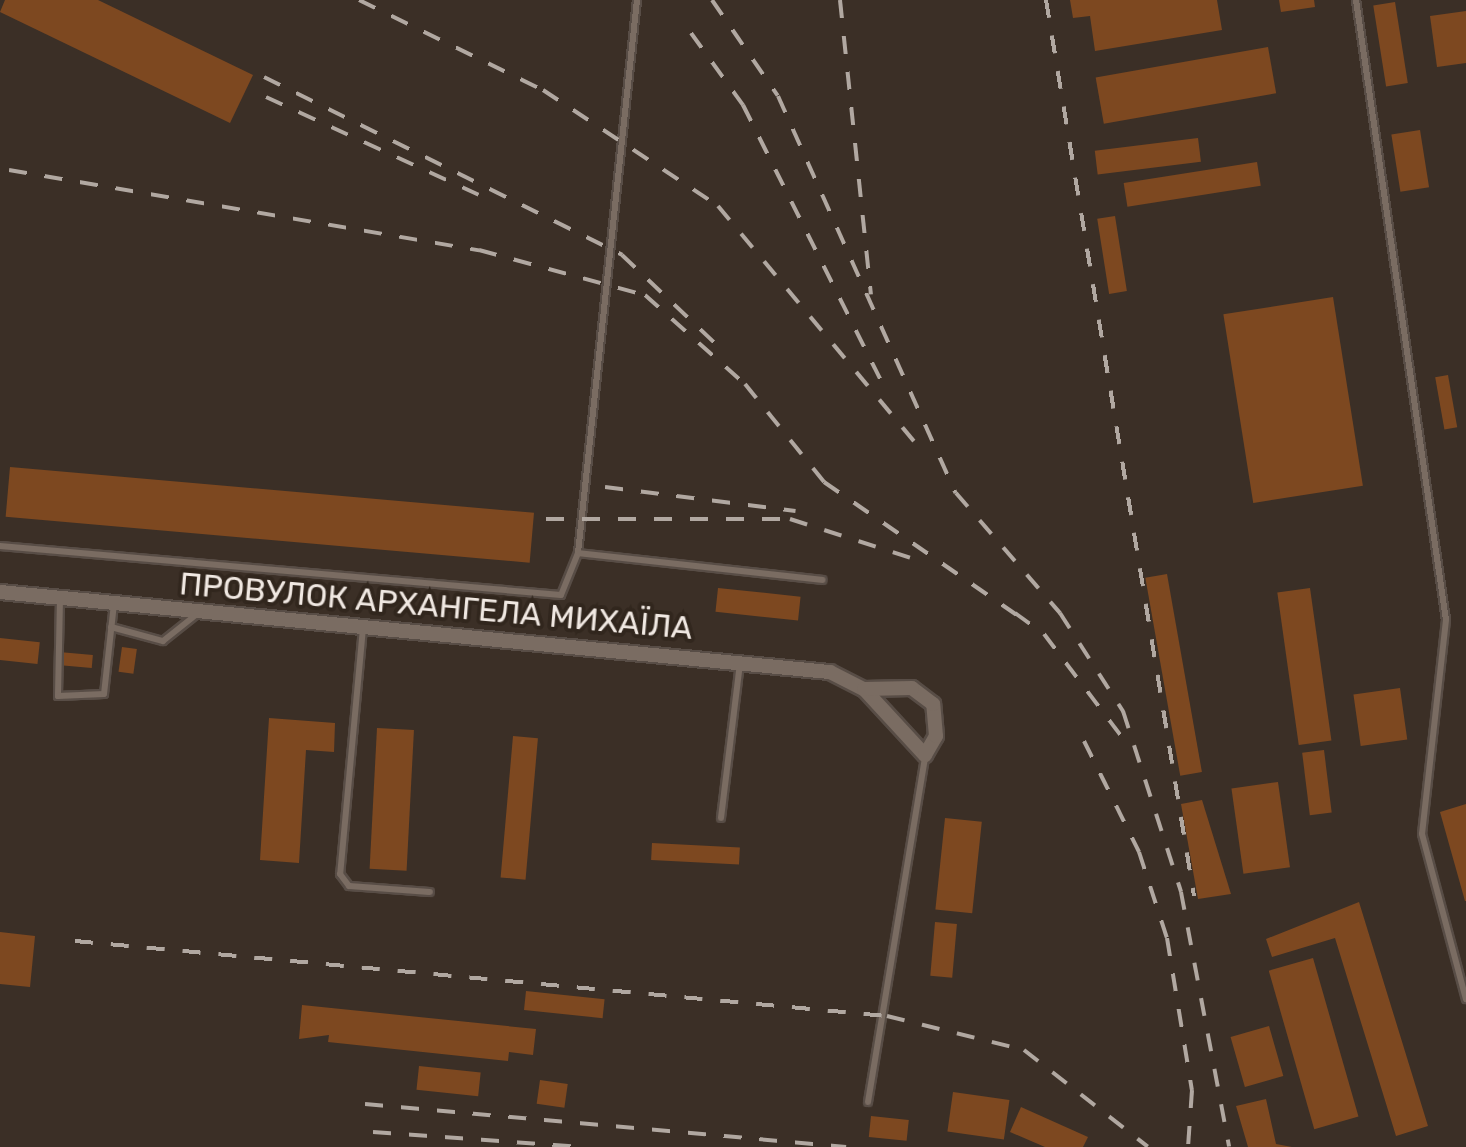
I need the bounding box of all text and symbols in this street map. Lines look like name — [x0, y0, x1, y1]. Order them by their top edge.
street label: ПРОВУЛОК АРХАНГЕЛА МИХАЇЛА — [178, 564, 694, 648]

